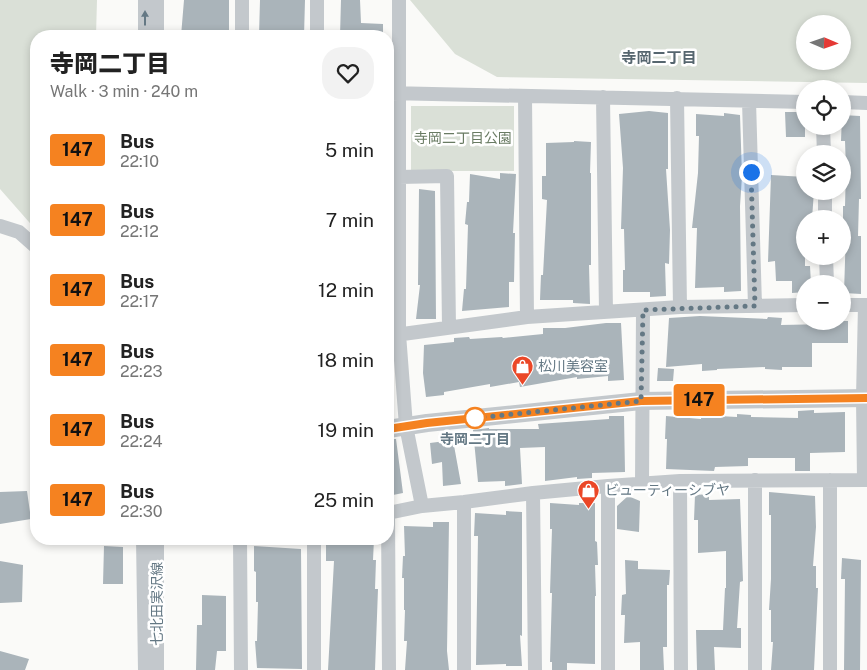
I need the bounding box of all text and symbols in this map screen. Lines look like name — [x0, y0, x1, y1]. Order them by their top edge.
one-way arrow — [141, 10, 149, 26]
north arrow — [796, 15, 851, 70]
map controls — [796, 15, 851, 330]
button: heart — [322, 47, 374, 99]
text: 寺岡二丁目 — [50, 49, 170, 77]
district label: 寺岡二丁目 — [621, 49, 697, 66]
button: locate — [796, 80, 851, 135]
text: Walk · 3 min · 240 m — [50, 82, 198, 101]
text: Bus — [120, 130, 154, 152]
park label: 寺岡二丁目公園 — [414, 130, 512, 146]
text: 147 — [62, 139, 93, 160]
text: 5 min — [325, 139, 374, 161]
button: layers — [796, 145, 851, 200]
text: 22:10 — [120, 152, 159, 171]
your location — [739, 160, 764, 185]
text: Bus — [120, 200, 154, 222]
text: 147 — [62, 209, 93, 230]
text: 7 min — [326, 209, 374, 231]
button: + — [796, 210, 851, 265]
text: 22:12 — [120, 222, 159, 241]
text: Bus — [120, 270, 154, 292]
button: − — [796, 275, 851, 330]
text: 147 — [62, 279, 93, 300]
text: 12 min — [318, 279, 374, 301]
text: 22:17 — [120, 292, 159, 311]
text: Bus — [120, 340, 154, 362]
text: 147 — [62, 349, 93, 370]
text: 18 min — [317, 349, 374, 371]
shop icon: 松川美容室 — [510, 354, 534, 385]
place label: 松川美容室 — [538, 358, 608, 374]
text: 22:23 — [120, 362, 163, 381]
line badge: 147 — [670, 384, 728, 416]
text: 147 — [684, 389, 714, 410]
marker: 寺岡二丁目 — [464, 407, 486, 429]
text: Bus — [120, 410, 154, 432]
text: 147 — [62, 419, 93, 440]
text: 19 min — [318, 419, 374, 441]
place label: 寺岡二丁目 — [440, 431, 510, 447]
text: 22:24 — [120, 432, 163, 451]
shop icon: ビューティーシブヤ — [577, 478, 601, 509]
text: Bus — [120, 480, 154, 502]
place label: ビューティーシブヤ — [605, 482, 730, 498]
text: 147 — [62, 489, 93, 510]
text: 25 min — [314, 489, 374, 511]
text: 22:30 — [120, 502, 162, 521]
street label: 七北田実沢線 — [149, 562, 165, 646]

